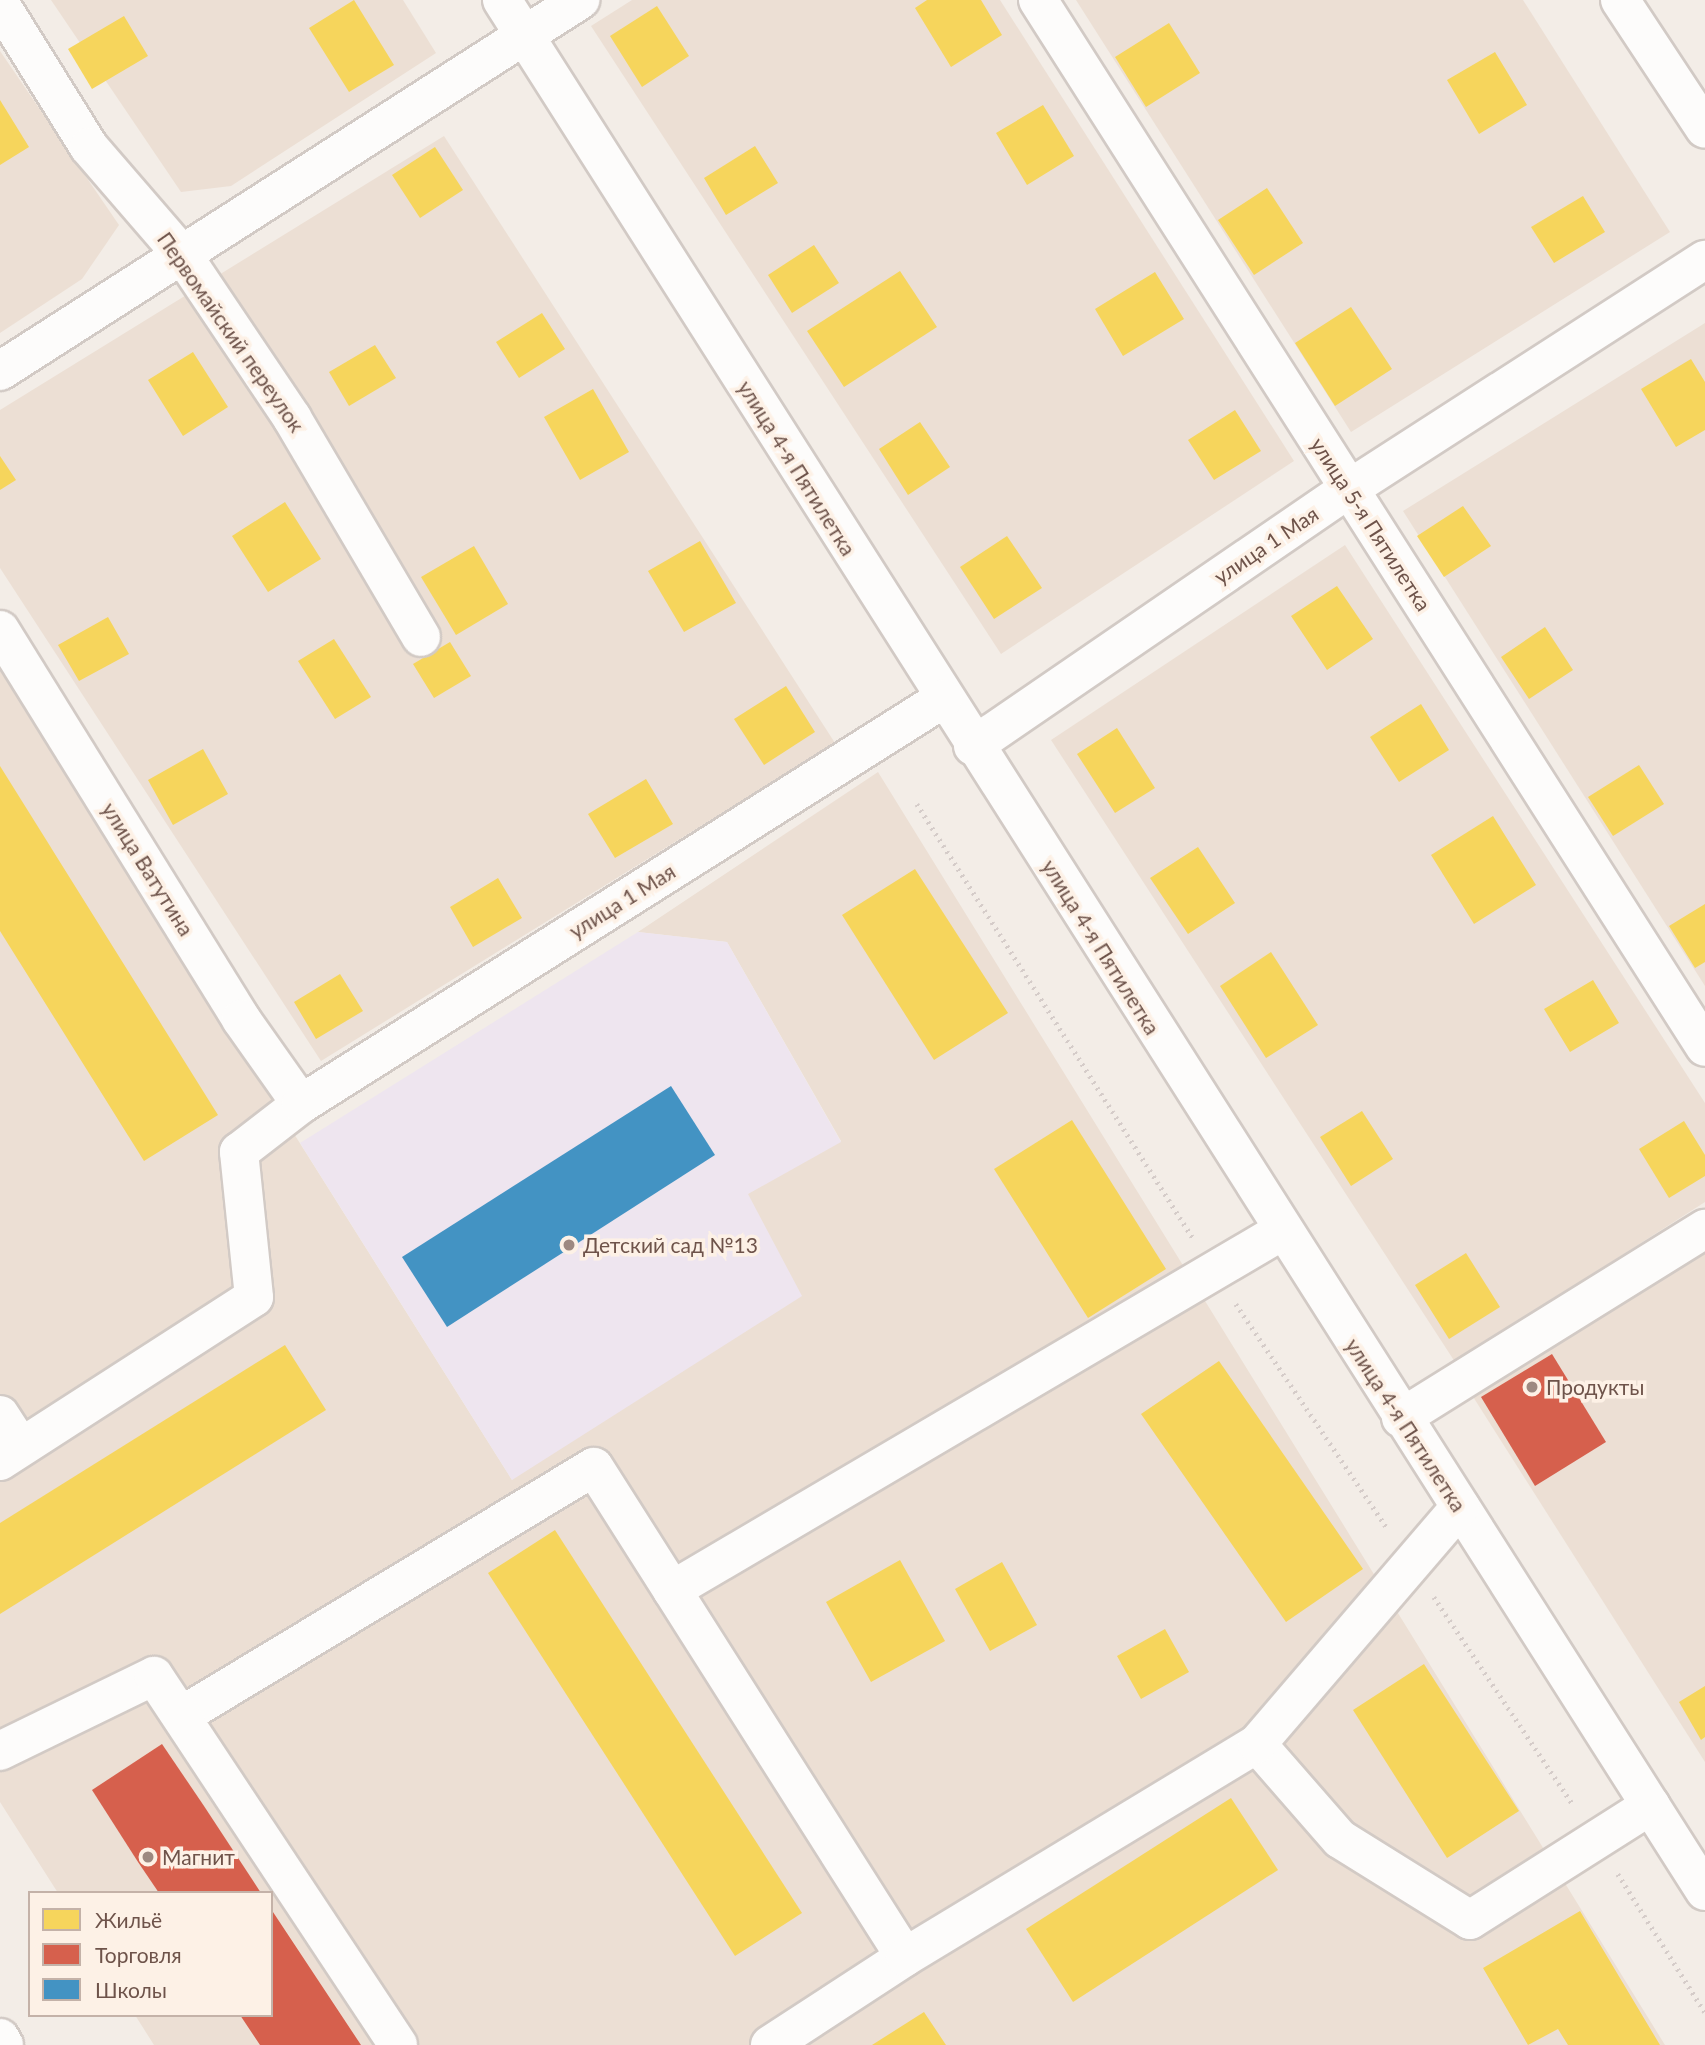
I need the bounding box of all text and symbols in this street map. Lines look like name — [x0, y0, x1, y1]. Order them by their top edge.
street label: Первомайский переулок — [152, 227, 310, 437]
street label: улица 4-я Пятилетка — [733, 376, 861, 560]
street label: улица 5-я Пятилетка — [1305, 433, 1437, 615]
street label: улица 1 Мая — [1209, 501, 1323, 589]
street label: улица Ватутина — [97, 798, 199, 940]
street label: улица 4-я Пятилетка — [1037, 855, 1165, 1039]
street label: улица 1 Мая — [564, 858, 680, 944]
place label: Детский сад №13 — [583, 1232, 758, 1258]
marker: Детский сад №13 — [561, 1237, 577, 1253]
street label: улица 4-я Пятилетка — [1340, 1334, 1472, 1516]
place label: Продукты — [1546, 1374, 1645, 1400]
marker: Продукты — [1524, 1379, 1540, 1395]
place label: Магнит — [162, 1844, 235, 1870]
marker: Магнит — [140, 1849, 156, 1865]
legend — [28, 1891, 273, 2017]
text: Жильё — [95, 1907, 162, 1932]
text: Торговля — [95, 1942, 182, 1967]
text: Школы — [95, 1977, 167, 2002]

